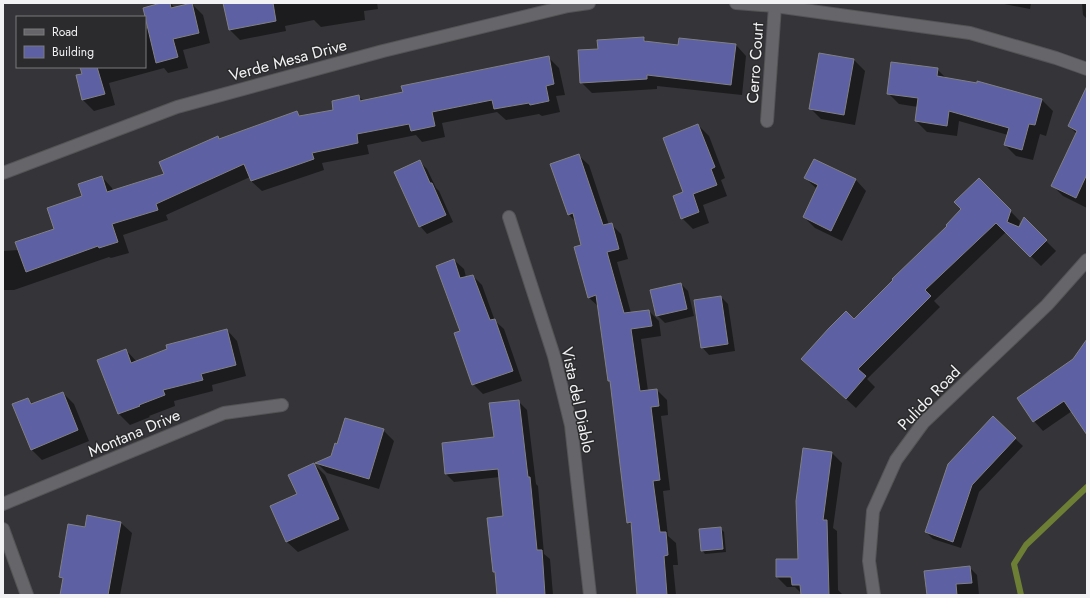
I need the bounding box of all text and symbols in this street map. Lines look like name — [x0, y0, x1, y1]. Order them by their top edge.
legend — [16, 16, 146, 68]
street label: Cerro Court — [741, 22, 769, 104]
text: Road — [52, 23, 78, 41]
street label: Verde Mesa Drive — [227, 33, 349, 87]
text: Building — [52, 43, 94, 61]
street label: Vista del Diablo — [556, 345, 600, 455]
street label: Pulido Road — [892, 361, 966, 435]
street label: Montana Drive — [84, 403, 184, 463]

